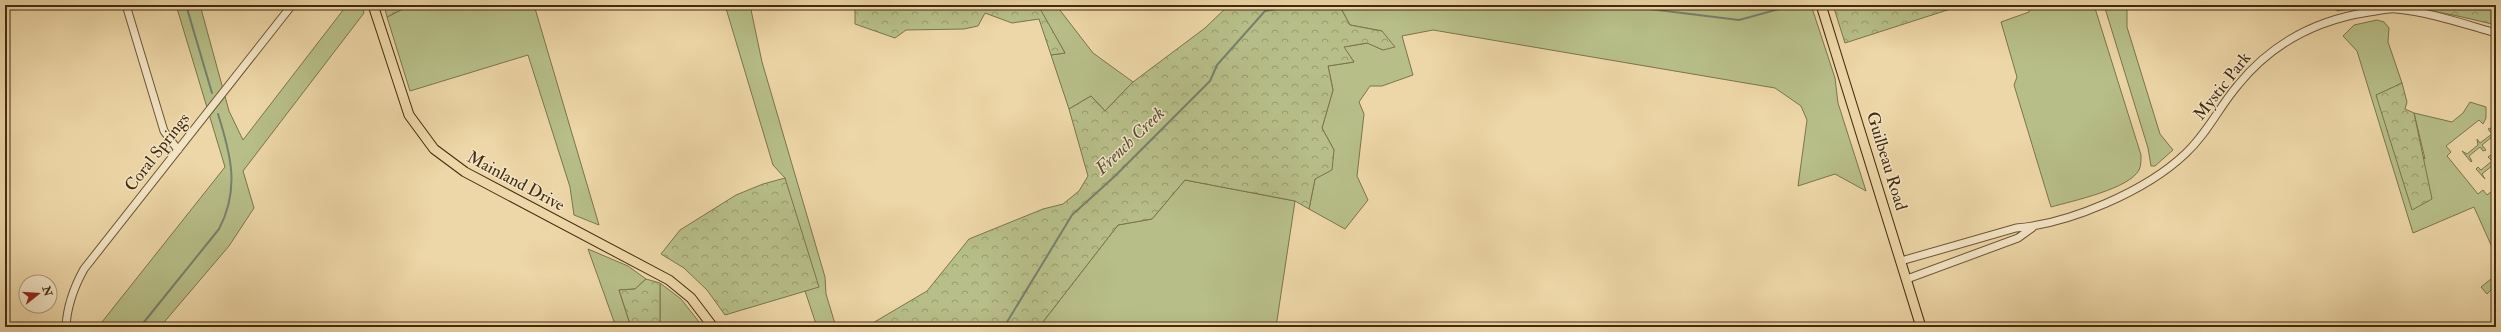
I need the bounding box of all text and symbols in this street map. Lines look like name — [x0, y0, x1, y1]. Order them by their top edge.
street label: Mystic Park — [2189, 48, 2256, 125]
water label: French Creek — [1090, 102, 1170, 181]
street label: Coral Springs — [120, 108, 195, 196]
street label: Guilbeau Road — [1862, 109, 1912, 214]
street label: Mainland Drive — [464, 146, 568, 216]
north arrow — [18, 274, 58, 314]
text: N — [39, 284, 55, 299]

